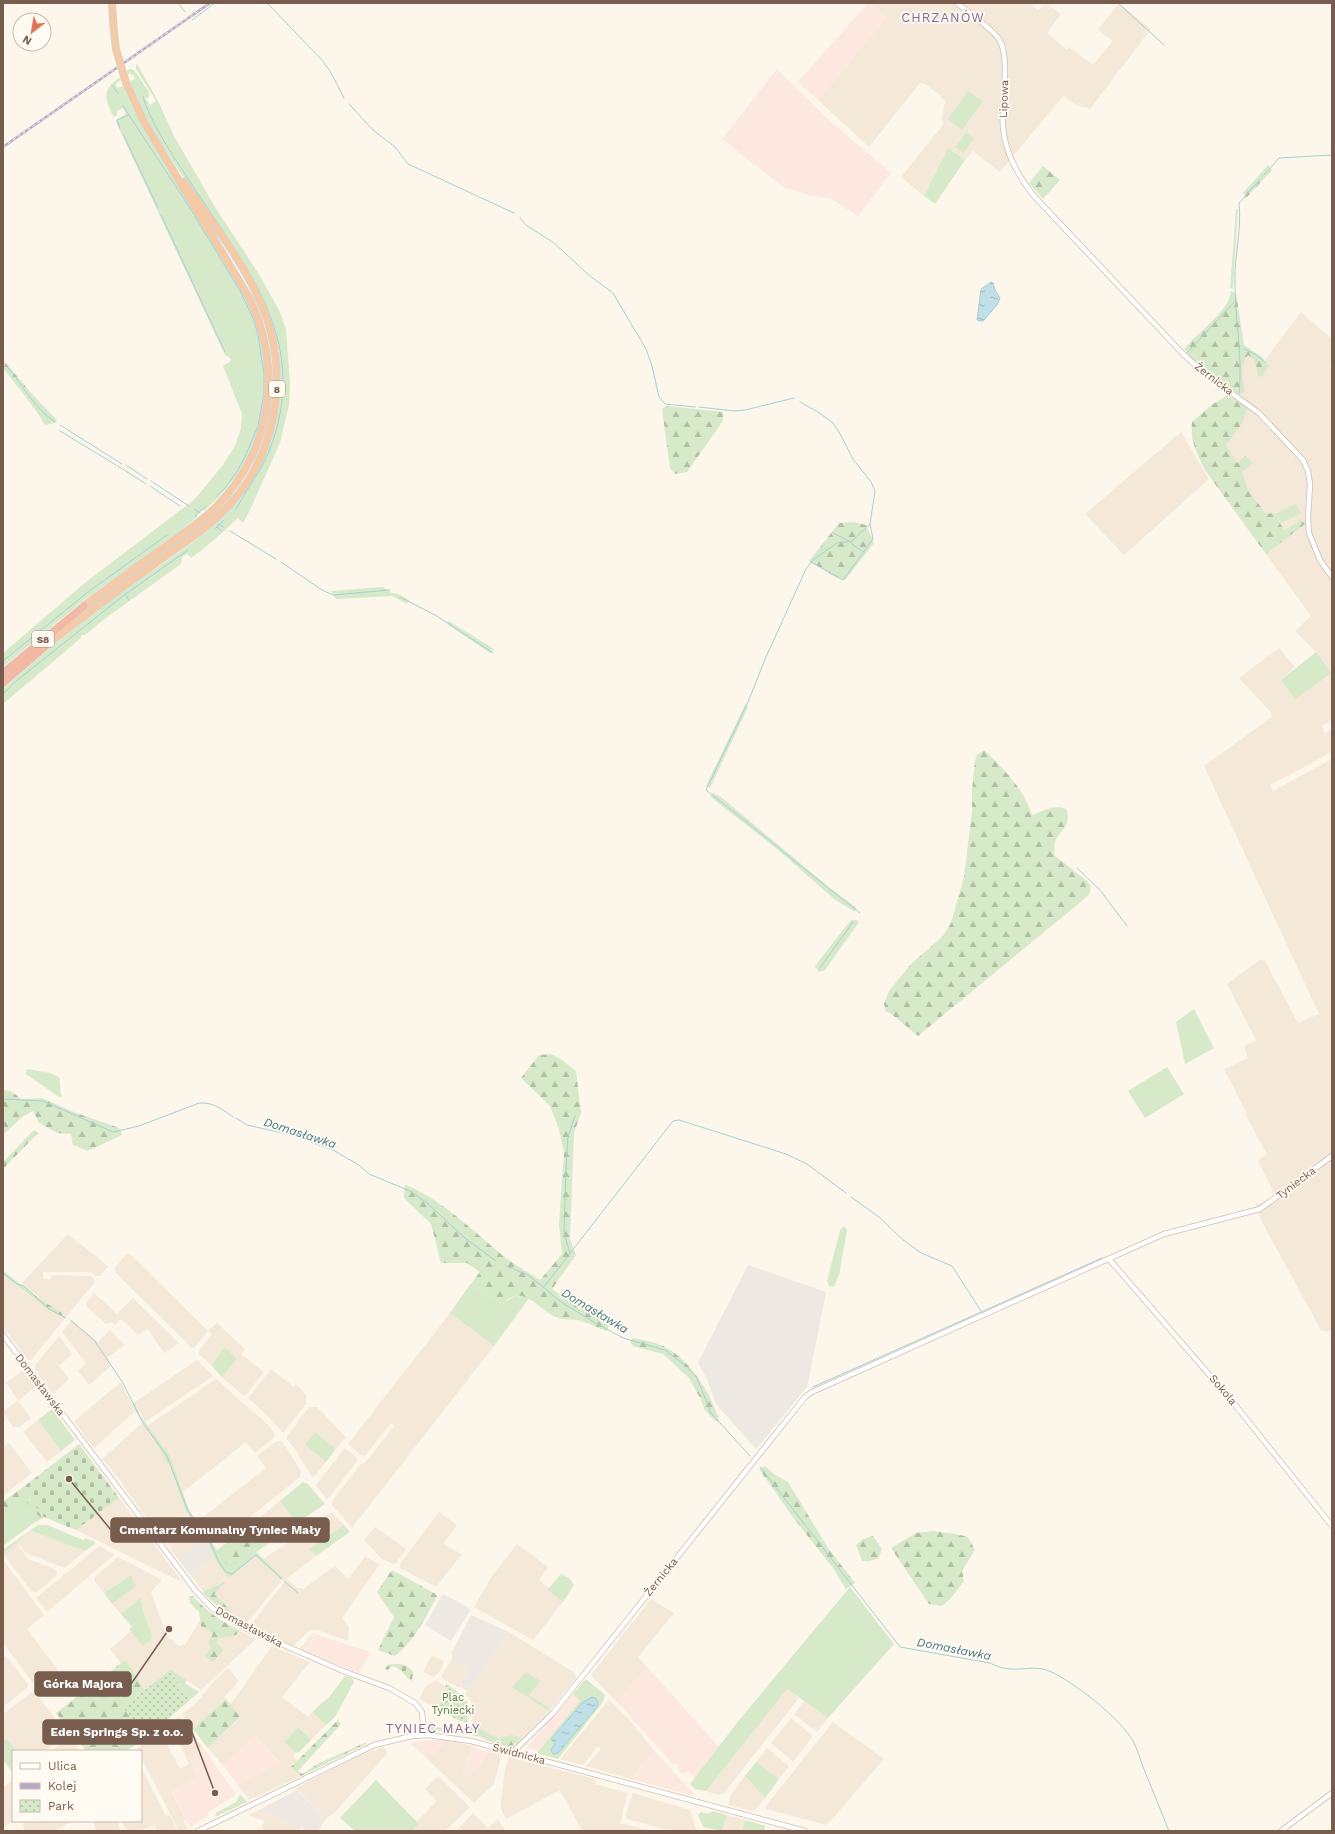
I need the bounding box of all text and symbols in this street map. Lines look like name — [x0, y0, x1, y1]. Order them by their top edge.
district label: CHRZANÓW — [901, 9, 985, 25]
north arrow — [12, 12, 52, 52]
text: N — [20, 32, 34, 48]
street label: Lipowa — [997, 80, 1011, 118]
street label: Żernicka — [1192, 359, 1237, 398]
road number: 8 — [269, 381, 285, 397]
road number: S8 — [32, 631, 54, 647]
water label: Domasławka — [262, 1115, 339, 1151]
street label: Tyniecka — [1274, 1164, 1318, 1202]
water label: Domasławka — [559, 1286, 631, 1337]
street label: Domasławska — [12, 1351, 68, 1419]
street label: Sokola — [1206, 1372, 1240, 1408]
callout: Cmentarz Komunalny Tyniec Mały — [111, 1518, 329, 1542]
text: Cmentarz Komunalny Tyniec Mały — [119, 1523, 321, 1537]
street label: Żernicka — [641, 1555, 680, 1599]
street label: Domasławska — [213, 1604, 285, 1650]
water label: Domasławka — [916, 1635, 993, 1663]
callout: Górka Majora — [35, 1672, 131, 1696]
text: Górka Majora — [43, 1677, 123, 1691]
park label: Plac Tyniecki — [432, 1691, 474, 1717]
callout: Eden Springs Sp. z o.o. — [43, 1720, 192, 1744]
district label: TYNIEC MAŁY — [386, 1721, 480, 1736]
text: Eden Springs Sp. z o.o. — [50, 1725, 184, 1739]
street label: Świdnicka — [491, 1740, 547, 1767]
legend — [12, 1750, 142, 1822]
text: Ulica — [48, 1759, 77, 1773]
text: Kolej — [48, 1779, 76, 1793]
text: Park — [48, 1799, 74, 1813]

